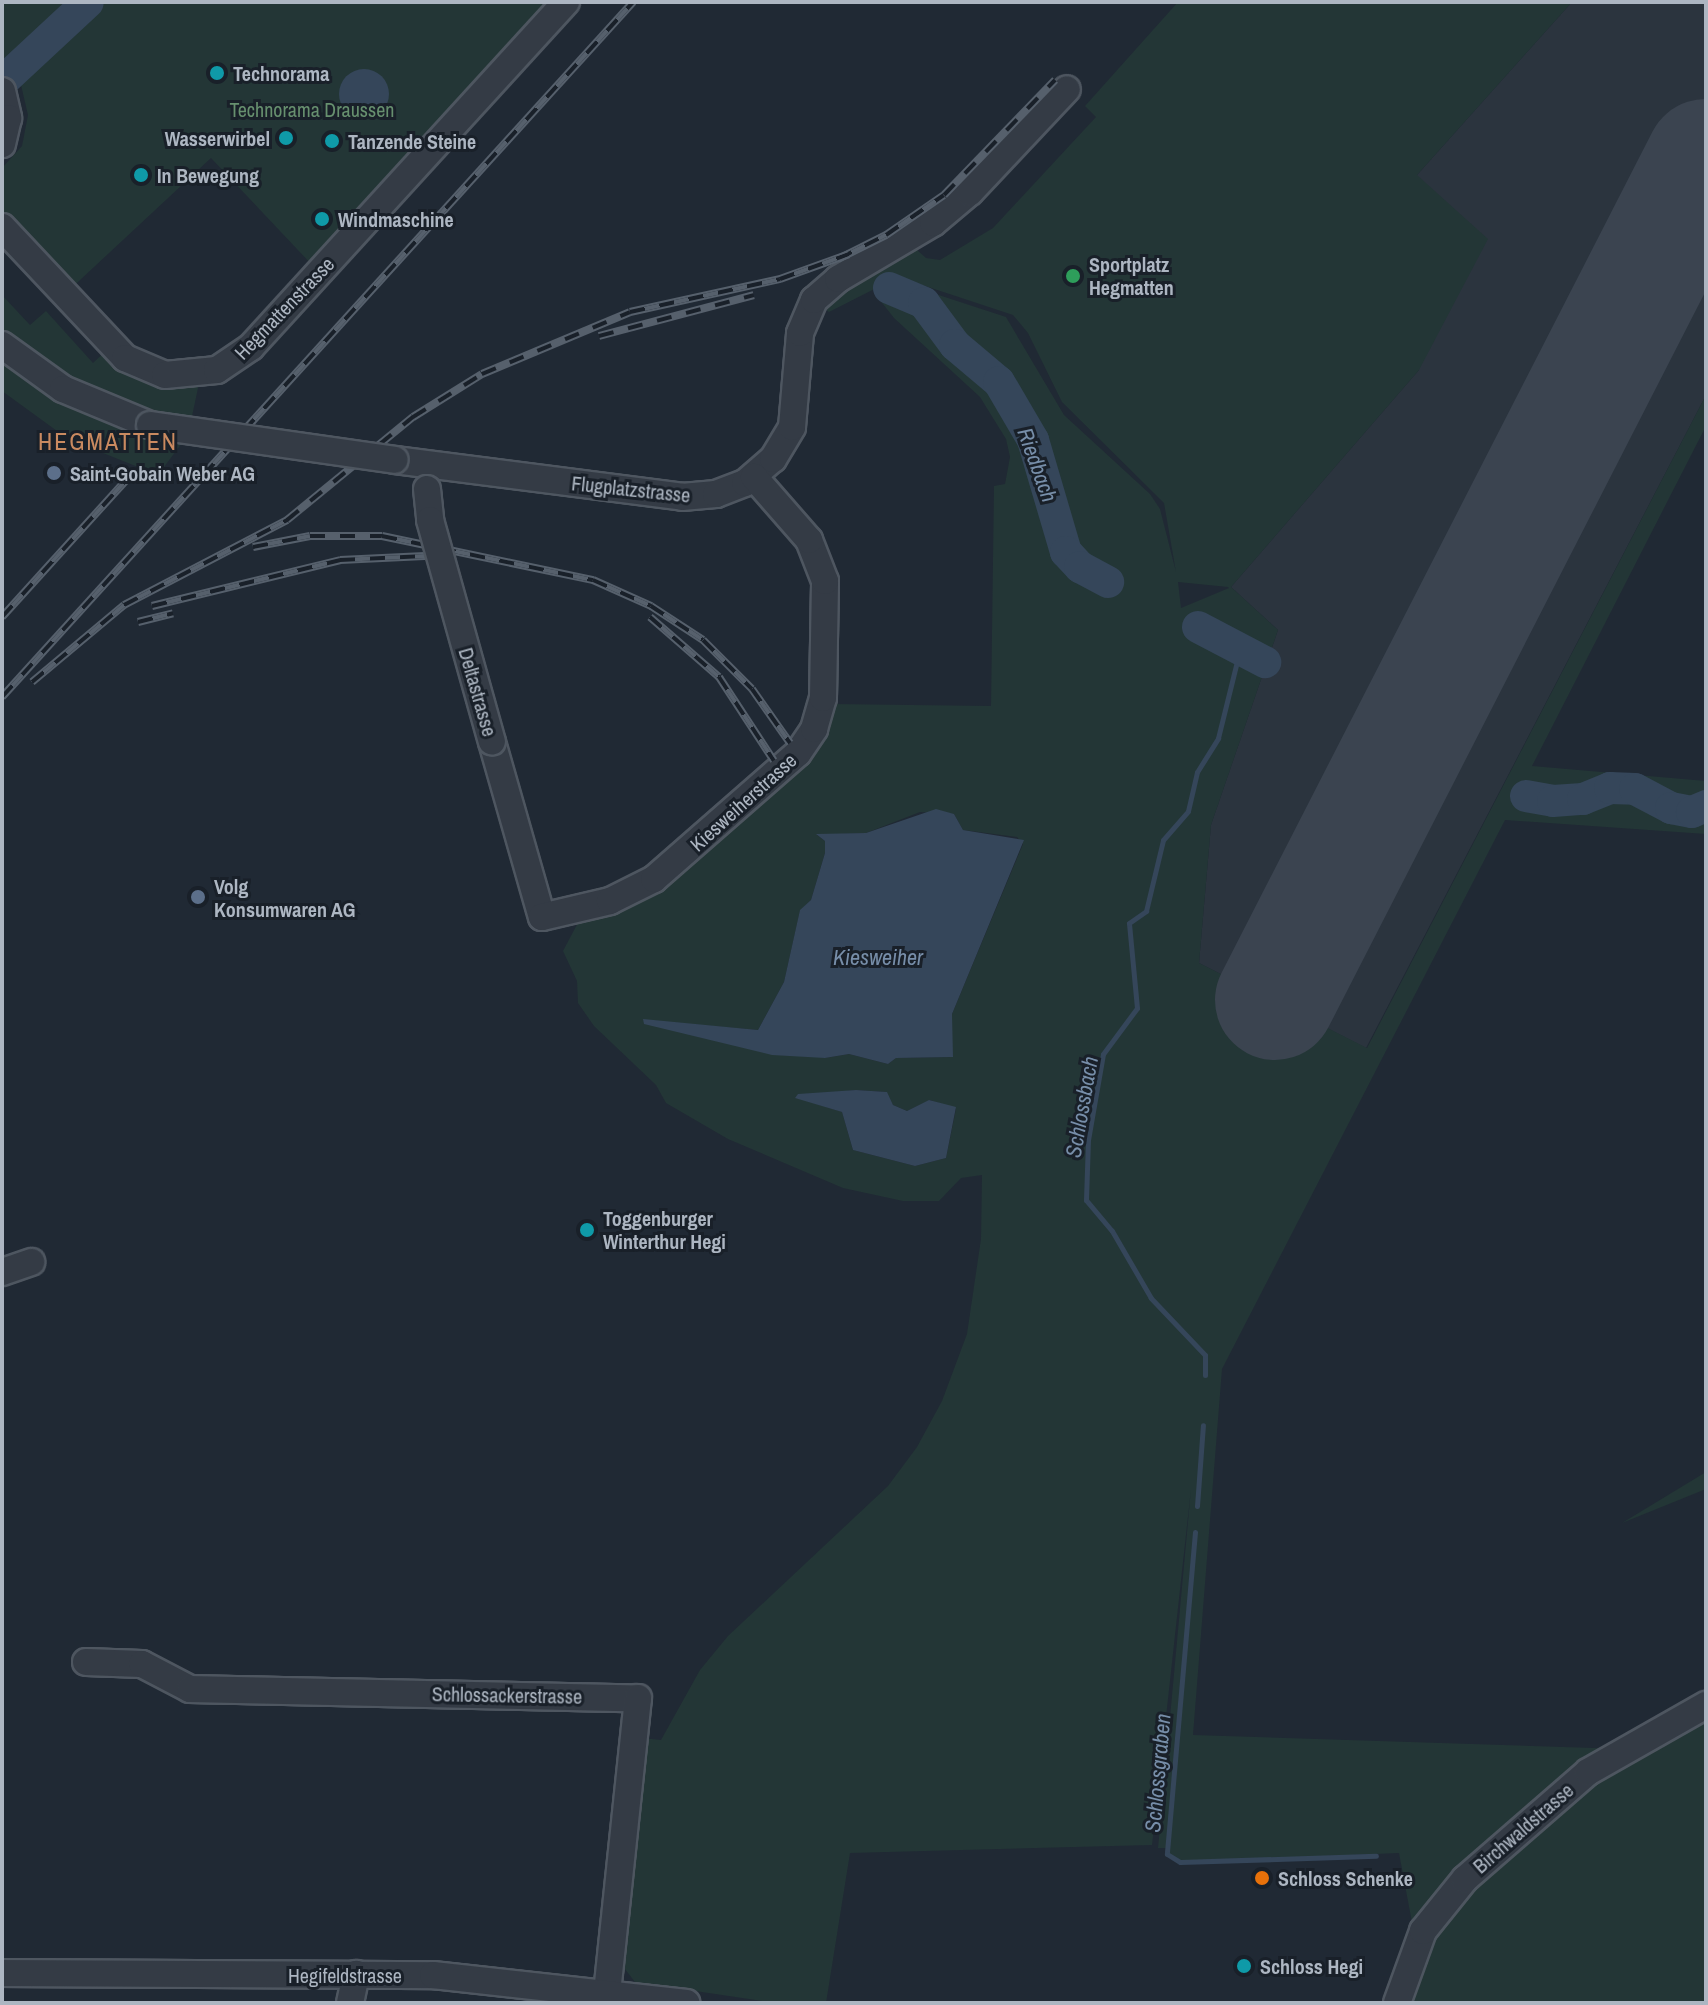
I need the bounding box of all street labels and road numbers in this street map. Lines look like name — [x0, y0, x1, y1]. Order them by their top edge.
street label: Hegmattenstrasse — [229, 252, 339, 364]
street label: Flugplatzstrasse — [570, 471, 692, 507]
street label: Deltastrasse — [454, 645, 502, 739]
street label: Kiesweiherstrasse — [685, 748, 801, 856]
street label: Schlossackerstrasse — [432, 1682, 582, 1708]
street label: Birchwaldstrasse — [1468, 1778, 1578, 1878]
street label: Hegifeldstrasse — [288, 1963, 402, 1987]

